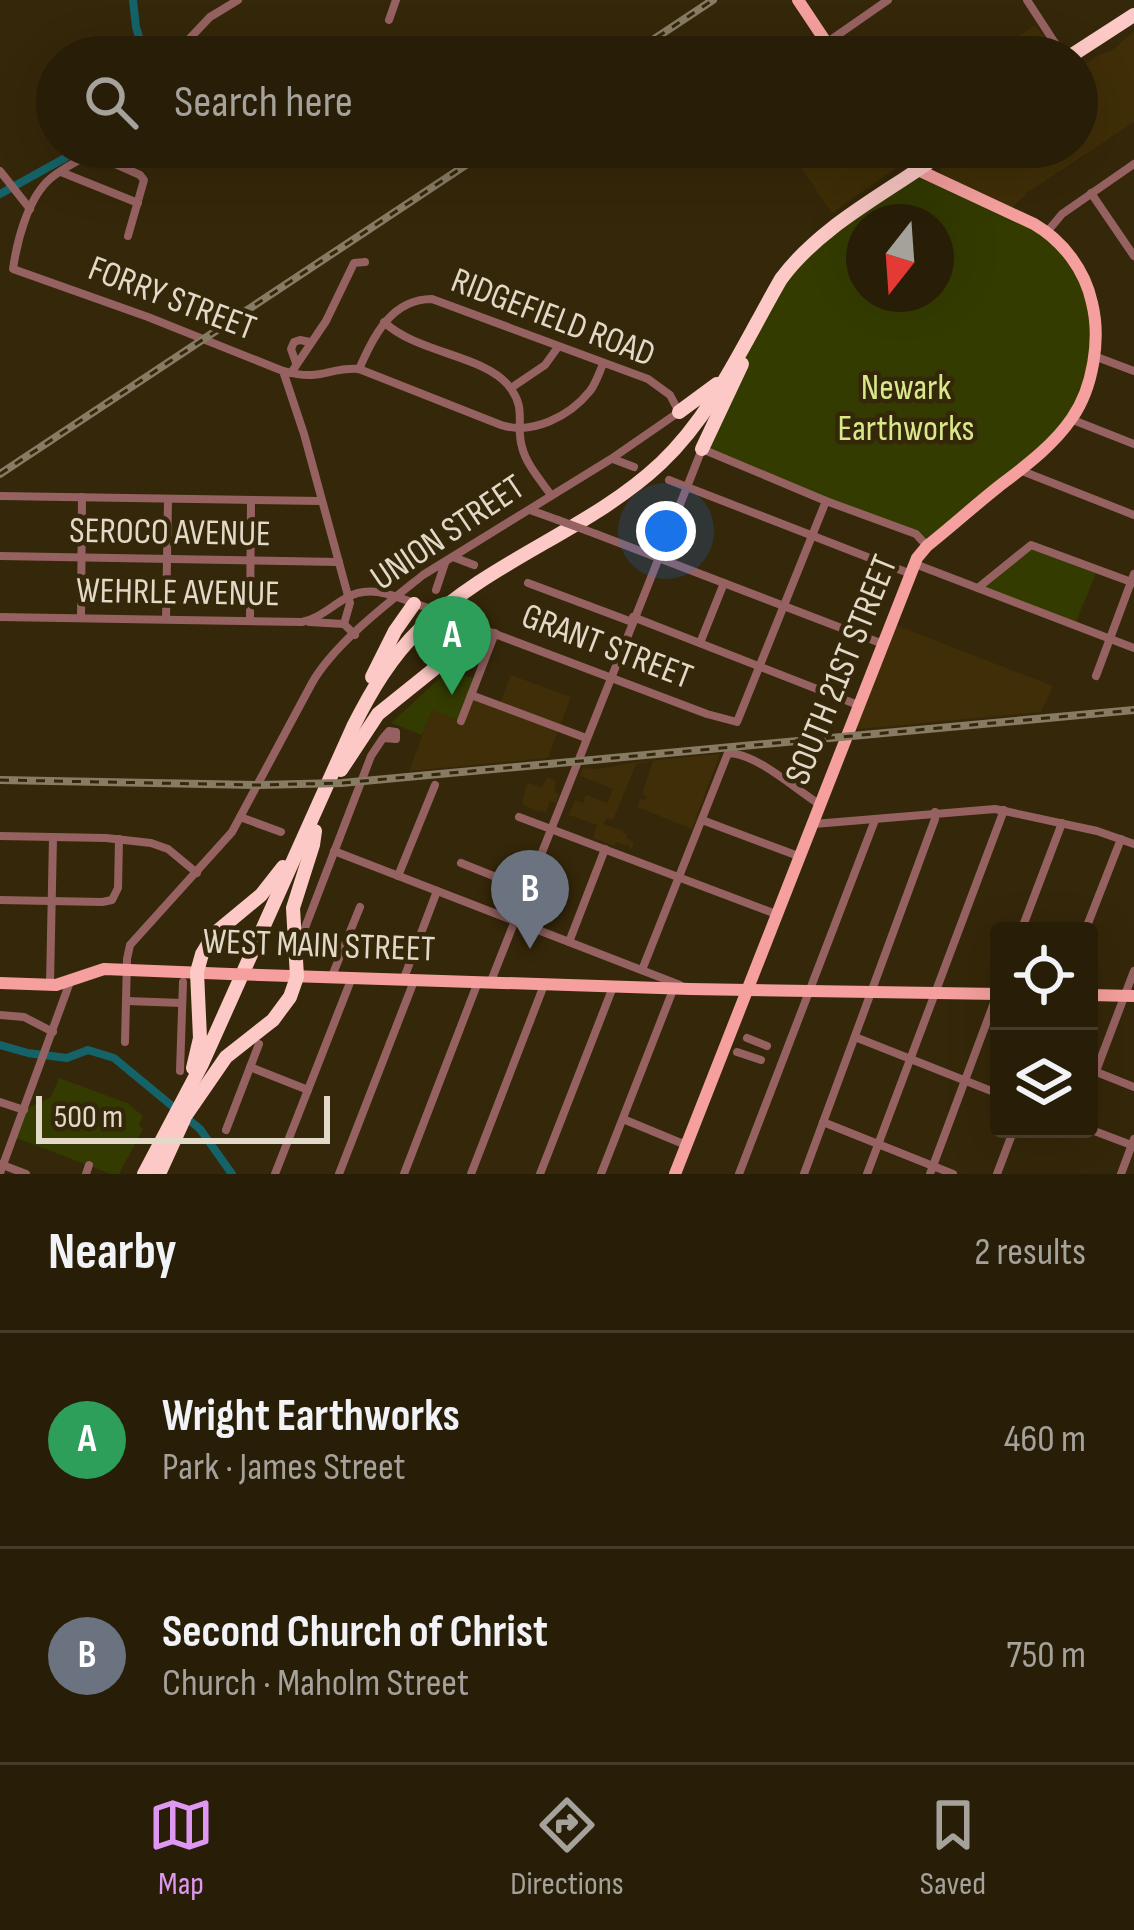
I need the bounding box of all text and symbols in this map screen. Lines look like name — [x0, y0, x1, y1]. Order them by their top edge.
search box — [36, 36, 1098, 168]
icon: search — [78, 69, 144, 135]
text: Search here — [174, 75, 353, 130]
north arrow — [846, 204, 954, 312]
street label: FORRY STREET — [82, 247, 262, 351]
street label: RIDGEFIELD ROAD — [445, 259, 661, 377]
park label: Newark Earthworks — [838, 367, 974, 451]
street label: UNION STREET — [363, 466, 533, 600]
your location — [636, 501, 696, 561]
street label: SEROCO AVENUE — [69, 510, 271, 556]
street label: SOUTH 21ST STREET — [777, 549, 907, 791]
street label: WEHRLE AVENUE — [76, 570, 280, 616]
street label: GRANT STREET — [516, 595, 698, 699]
pin: A — [413, 596, 491, 695]
pin: B — [491, 850, 569, 949]
street label: WEST MAIN STREET — [202, 920, 436, 972]
map controls — [990, 922, 1098, 1138]
button: locate — [990, 922, 1098, 1030]
button: layers — [990, 1030, 1098, 1138]
scale bar — [36, 1090, 330, 1143]
text: 500 m — [54, 1097, 123, 1137]
text: Nearby — [48, 1222, 177, 1283]
text: 2 results — [974, 1229, 1086, 1276]
text: Wright Earthworks — [162, 1389, 460, 1444]
text: A — [78, 1416, 96, 1463]
text: 460 m — [1004, 1416, 1086, 1463]
text: Park · James Street — [162, 1444, 405, 1491]
text: Second Church of Christ — [162, 1605, 548, 1660]
text: B — [78, 1632, 96, 1679]
text: 750 m — [1006, 1632, 1086, 1679]
text: Church · Maholm Street — [162, 1660, 469, 1707]
tab: Map — [148, 1792, 214, 1904]
tab: Directions — [510, 1792, 624, 1904]
tab: Saved — [920, 1792, 986, 1904]

